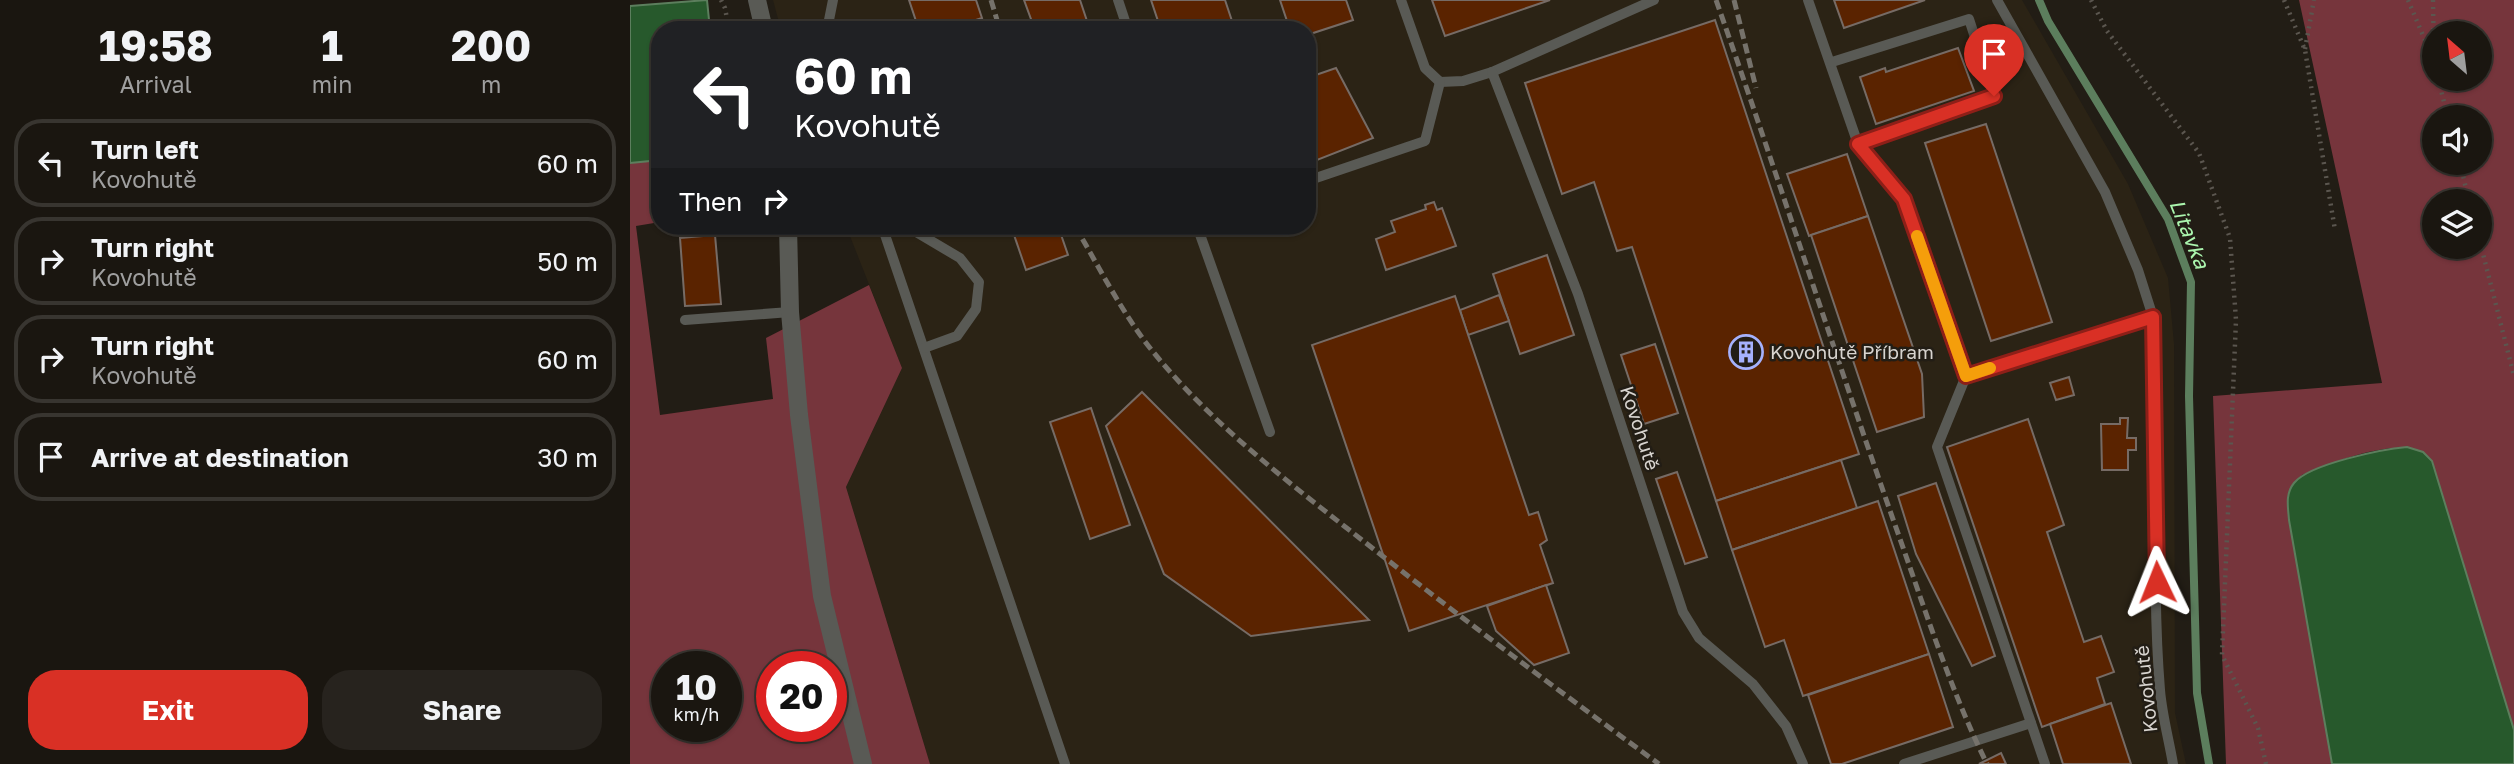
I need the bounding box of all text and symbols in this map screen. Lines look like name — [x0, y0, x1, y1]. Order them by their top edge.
text: 19:58 — [99, 20, 213, 70]
text: 1 — [321, 20, 343, 70]
text: 200 — [451, 20, 531, 70]
north arrow — [2422, 21, 2492, 91]
map controls — [2422, 21, 2492, 259]
pin — [1964, 24, 2024, 96]
icon: arrive — [1975, 35, 2013, 73]
text: 60 m — [794, 46, 912, 105]
icon: left — [679, 49, 770, 140]
text: Arrival — [120, 70, 192, 98]
text: min — [312, 70, 352, 98]
text: m — [481, 70, 501, 98]
button: sound — [2422, 105, 2492, 175]
text: Kovohutě — [794, 106, 941, 144]
text: Turn left — [91, 134, 199, 165]
icon: left — [32, 144, 70, 182]
text: 60 m — [537, 148, 598, 179]
text: Kovohutě — [91, 165, 197, 193]
icon: right — [756, 182, 794, 220]
text: Then — [679, 186, 742, 217]
button: layers — [2422, 189, 2492, 259]
water label: Litavka — [2164, 195, 2216, 273]
text: Turn right — [91, 232, 214, 263]
icon: right — [32, 242, 70, 280]
text: 50 m — [537, 246, 598, 277]
text: Kovohutě — [91, 263, 197, 291]
text: Turn right — [91, 330, 214, 361]
building icon: Kovohutě Příbram — [1727, 333, 1765, 371]
icon: right — [32, 340, 70, 378]
place label: Kovohutě Příbram — [1770, 340, 1934, 363]
text: 60 m — [537, 344, 598, 375]
text: Kovohutě — [91, 361, 197, 389]
street label: Kovohutě — [1616, 383, 1665, 473]
icon: arrive — [32, 438, 70, 476]
text: Arrive at destination — [91, 442, 349, 473]
text: 30 m — [537, 442, 598, 473]
position arrow — [2120, 545, 2194, 619]
street label: Kovohutě — [2130, 644, 2161, 734]
speed limit sign: 20 — [756, 651, 847, 742]
text: 10 — [676, 666, 717, 708]
button: Exit — [28, 670, 308, 750]
button: Share — [322, 670, 602, 750]
text: km/h — [674, 703, 719, 725]

